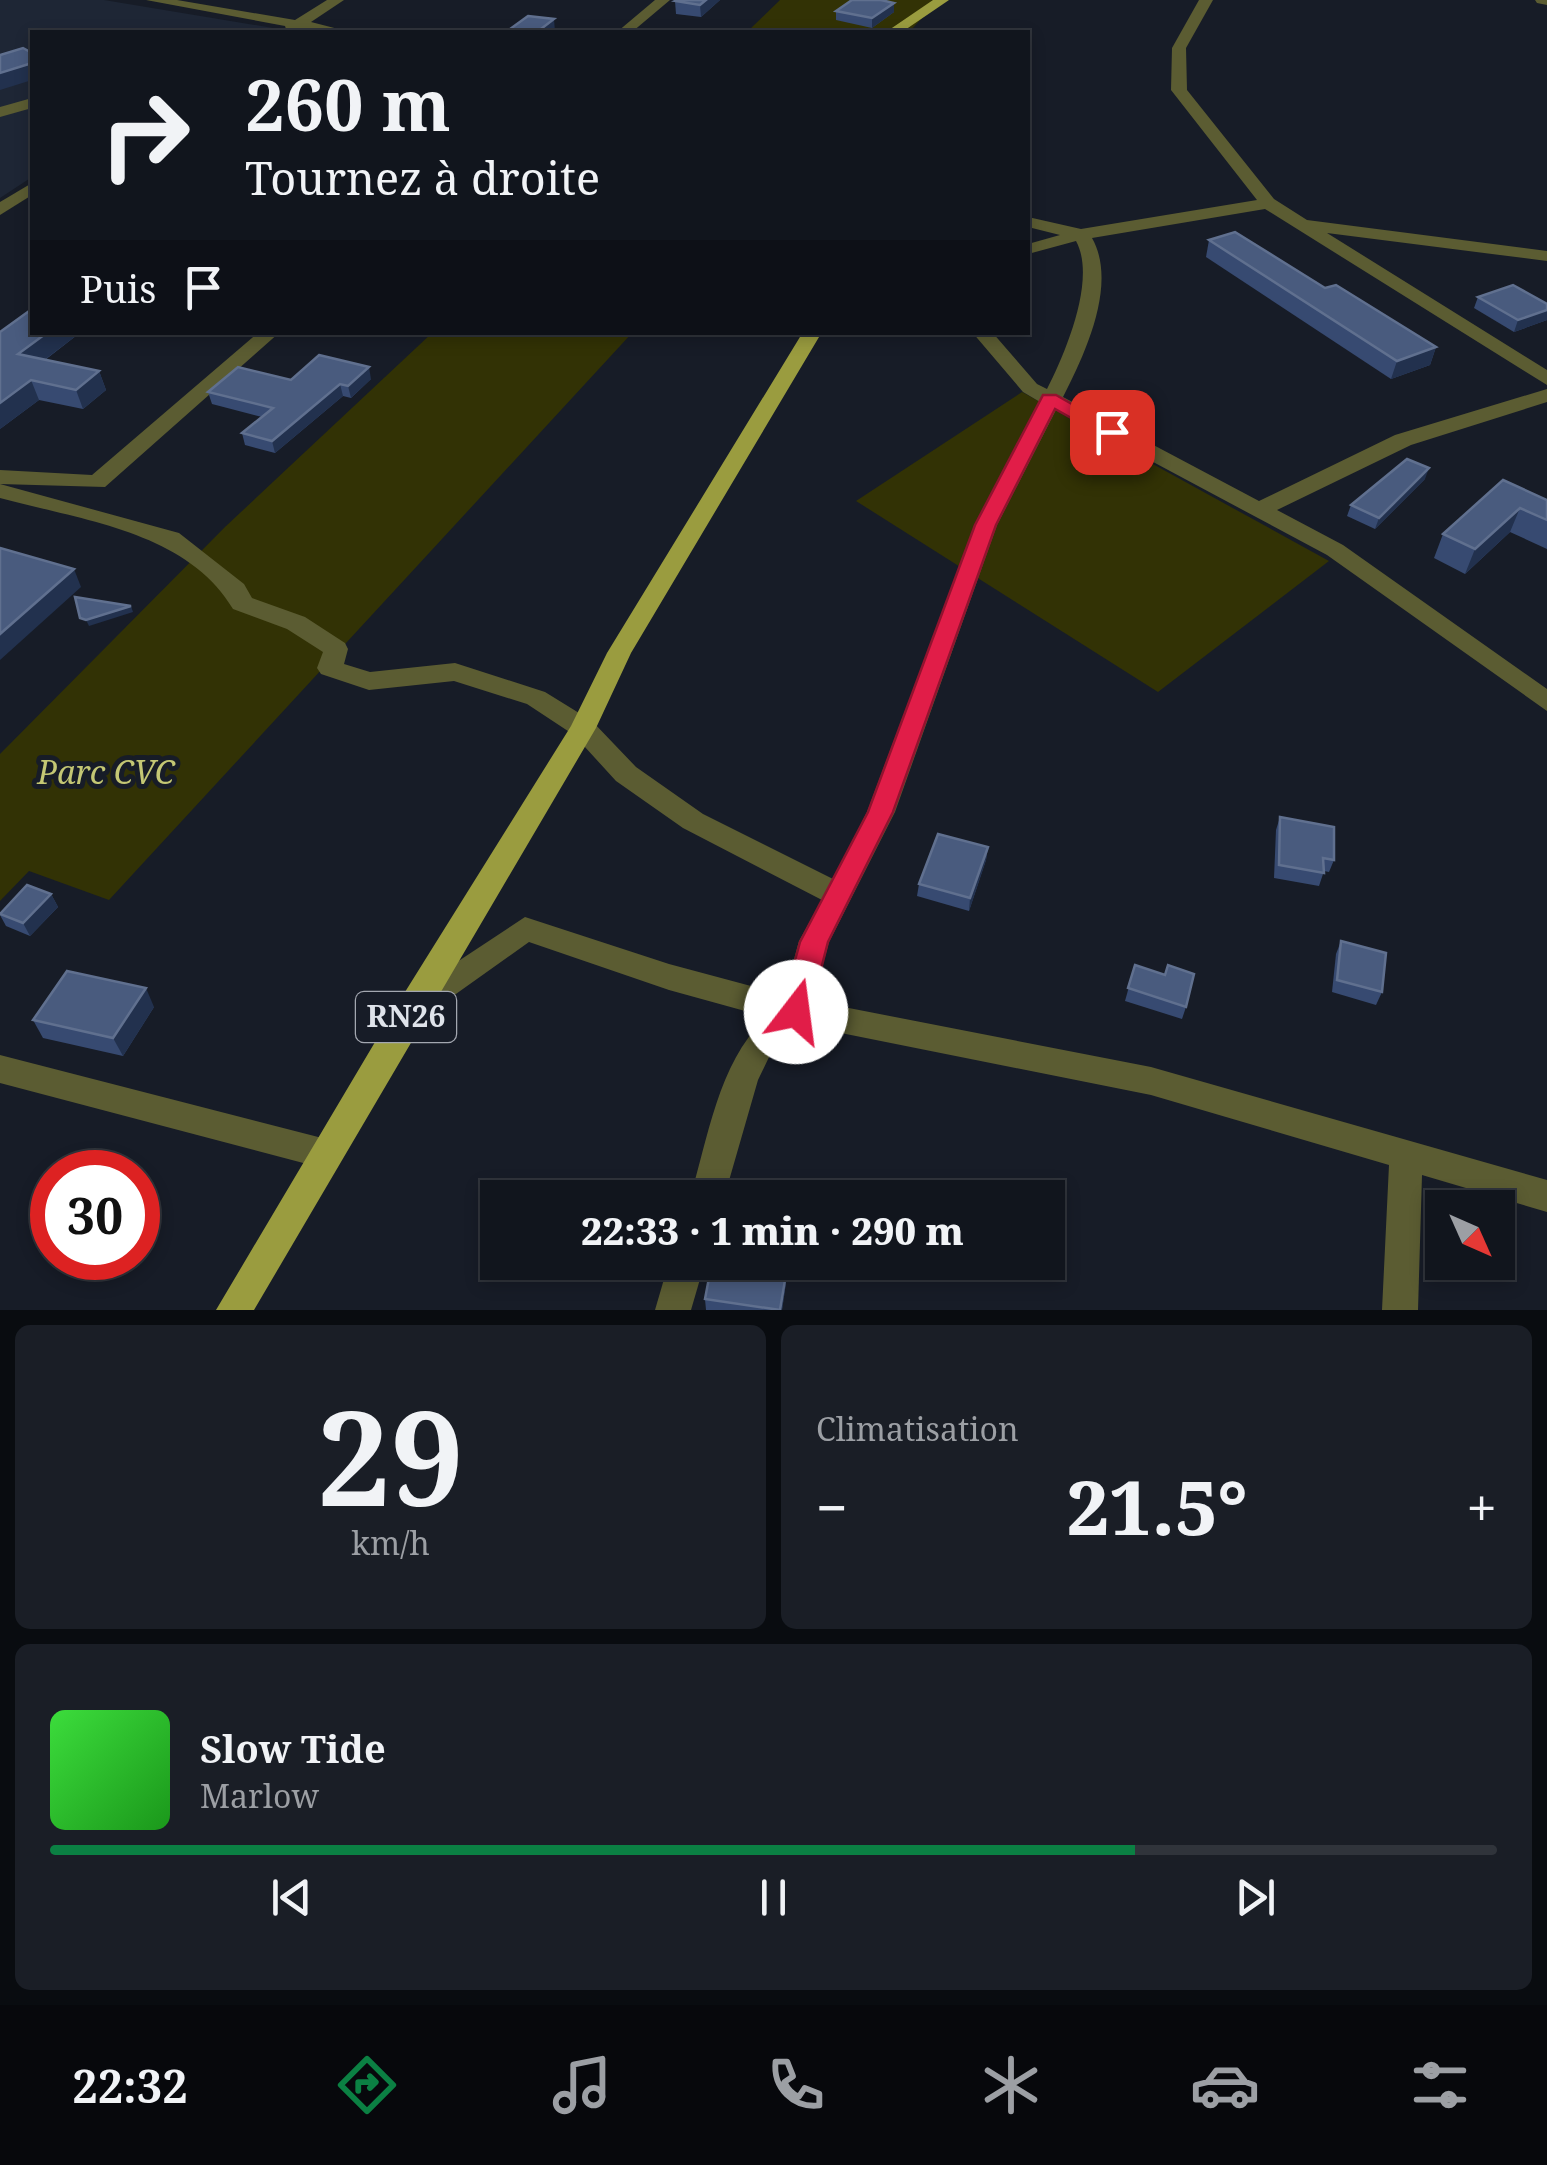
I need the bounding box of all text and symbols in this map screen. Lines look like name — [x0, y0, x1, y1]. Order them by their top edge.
text: 260 m — [245, 56, 451, 152]
icon: right — [80, 70, 210, 200]
text: Tournez à droite — [245, 147, 600, 208]
icon: arrive — [176, 260, 231, 315]
text: Puis — [80, 262, 156, 314]
pin — [1070, 390, 1155, 475]
icon: arrive — [1085, 405, 1140, 460]
park label: Parc CVC — [36, 750, 176, 793]
position arrow — [744, 960, 848, 1064]
road number: RN26 — [356, 992, 456, 1042]
speed limit sign: 30 — [30, 1150, 160, 1280]
north arrow — [1425, 1190, 1515, 1280]
map controls — [1425, 1190, 1515, 1280]
text: 22:33 · 1 min · 290 m — [581, 1204, 964, 1256]
text: 29 — [317, 1367, 464, 1544]
text: Climatisation — [816, 1407, 1019, 1450]
text: 21.5° — [1067, 1455, 1248, 1557]
text: − — [816, 1469, 848, 1544]
text: + — [1466, 1469, 1497, 1544]
text: km/h — [351, 1521, 430, 1564]
text: Slow Tide — [200, 1722, 386, 1774]
text: Marlow — [200, 1774, 319, 1817]
icon: previous — [264, 1870, 319, 1925]
icon: pause — [746, 1870, 801, 1925]
icon: next — [1228, 1870, 1283, 1925]
icon: directions — [332, 2050, 402, 2120]
icon: music — [547, 2050, 617, 2120]
icon: phone — [761, 2050, 831, 2120]
icon: climate — [976, 2050, 1046, 2120]
icon: car — [1190, 2050, 1260, 2120]
icon: filters — [1405, 2050, 1475, 2120]
text: 22:32 — [72, 2055, 188, 2116]

